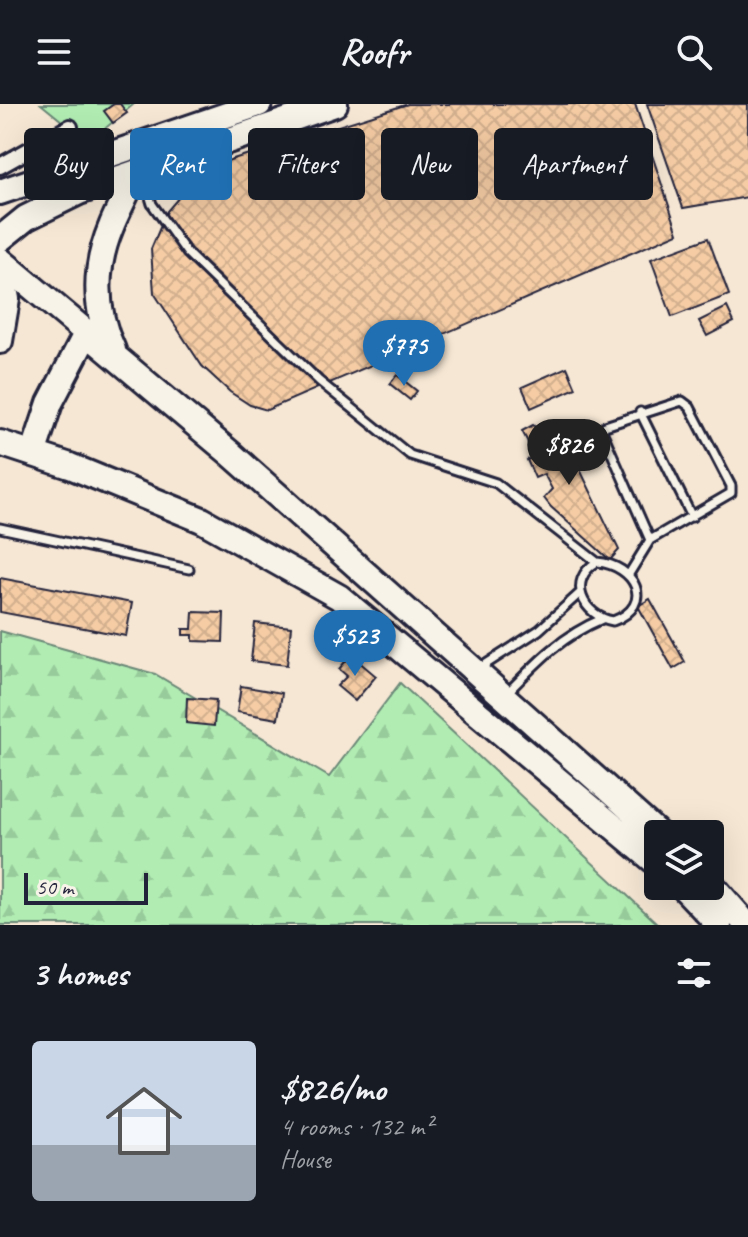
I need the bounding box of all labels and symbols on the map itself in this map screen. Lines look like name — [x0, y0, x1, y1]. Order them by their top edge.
pin: $775 — [357, 320, 451, 388]
pin: $826 — [522, 419, 616, 487]
pin: $523 — [308, 610, 402, 678]
scale bar — [24, 869, 148, 905]

